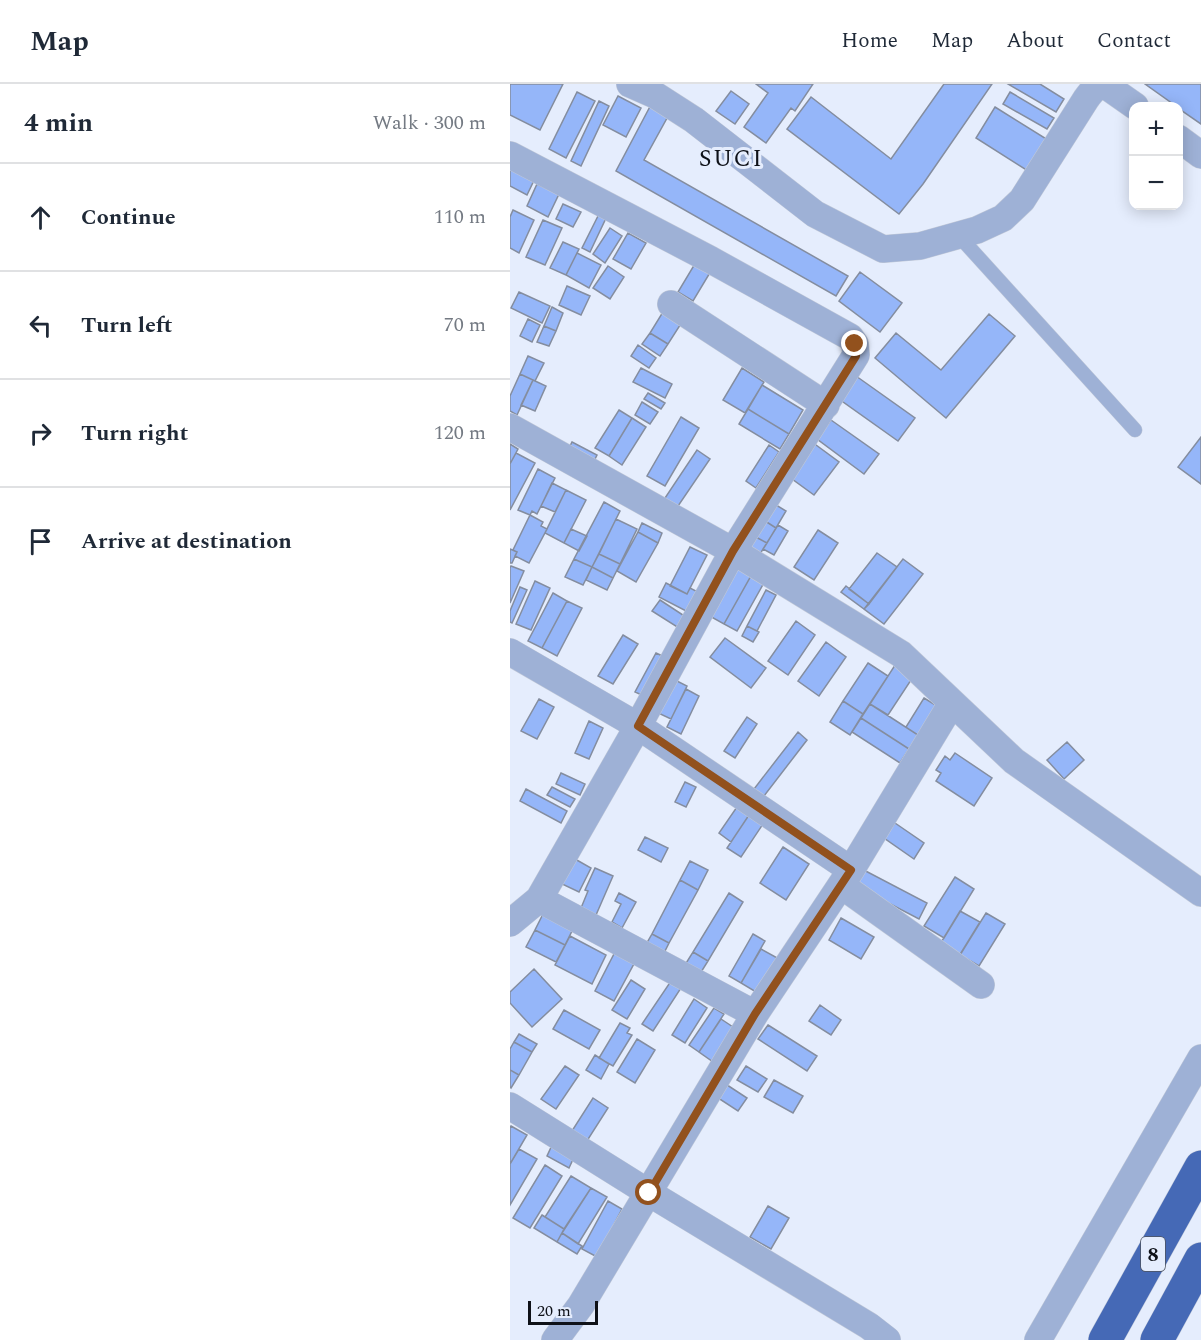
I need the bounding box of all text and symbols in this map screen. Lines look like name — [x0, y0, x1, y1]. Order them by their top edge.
text: Map — [30, 20, 89, 63]
text: Home — [841, 25, 898, 57]
text: Map — [931, 25, 973, 57]
text: About — [1006, 25, 1064, 57]
text: Contact — [1097, 25, 1171, 57]
map controls — [1129, 102, 1183, 210]
button: + — [1129, 102, 1183, 156]
text: 4 min — [24, 103, 93, 143]
text: Walk · 300 m — [373, 108, 486, 138]
district label: SUCI — [699, 141, 763, 177]
button: − — [1129, 156, 1183, 210]
icon: ahead — [24, 201, 57, 234]
text: Continue — [81, 201, 176, 234]
text: 110 m — [434, 202, 486, 232]
icon: left — [24, 309, 57, 342]
text: Turn left — [81, 309, 173, 342]
text: 70 m — [444, 310, 486, 340]
route end — [841, 330, 867, 356]
icon: right — [24, 417, 57, 450]
text: Turn right — [81, 417, 188, 450]
text: 120 m — [434, 418, 486, 448]
icon: arrive — [24, 525, 57, 558]
text: Arrive at destination — [81, 525, 292, 558]
route start — [635, 1179, 661, 1205]
road number: 8 — [1141, 1237, 1165, 1271]
scale bar — [528, 1298, 598, 1326]
text: 20 m — [537, 1299, 571, 1323]

